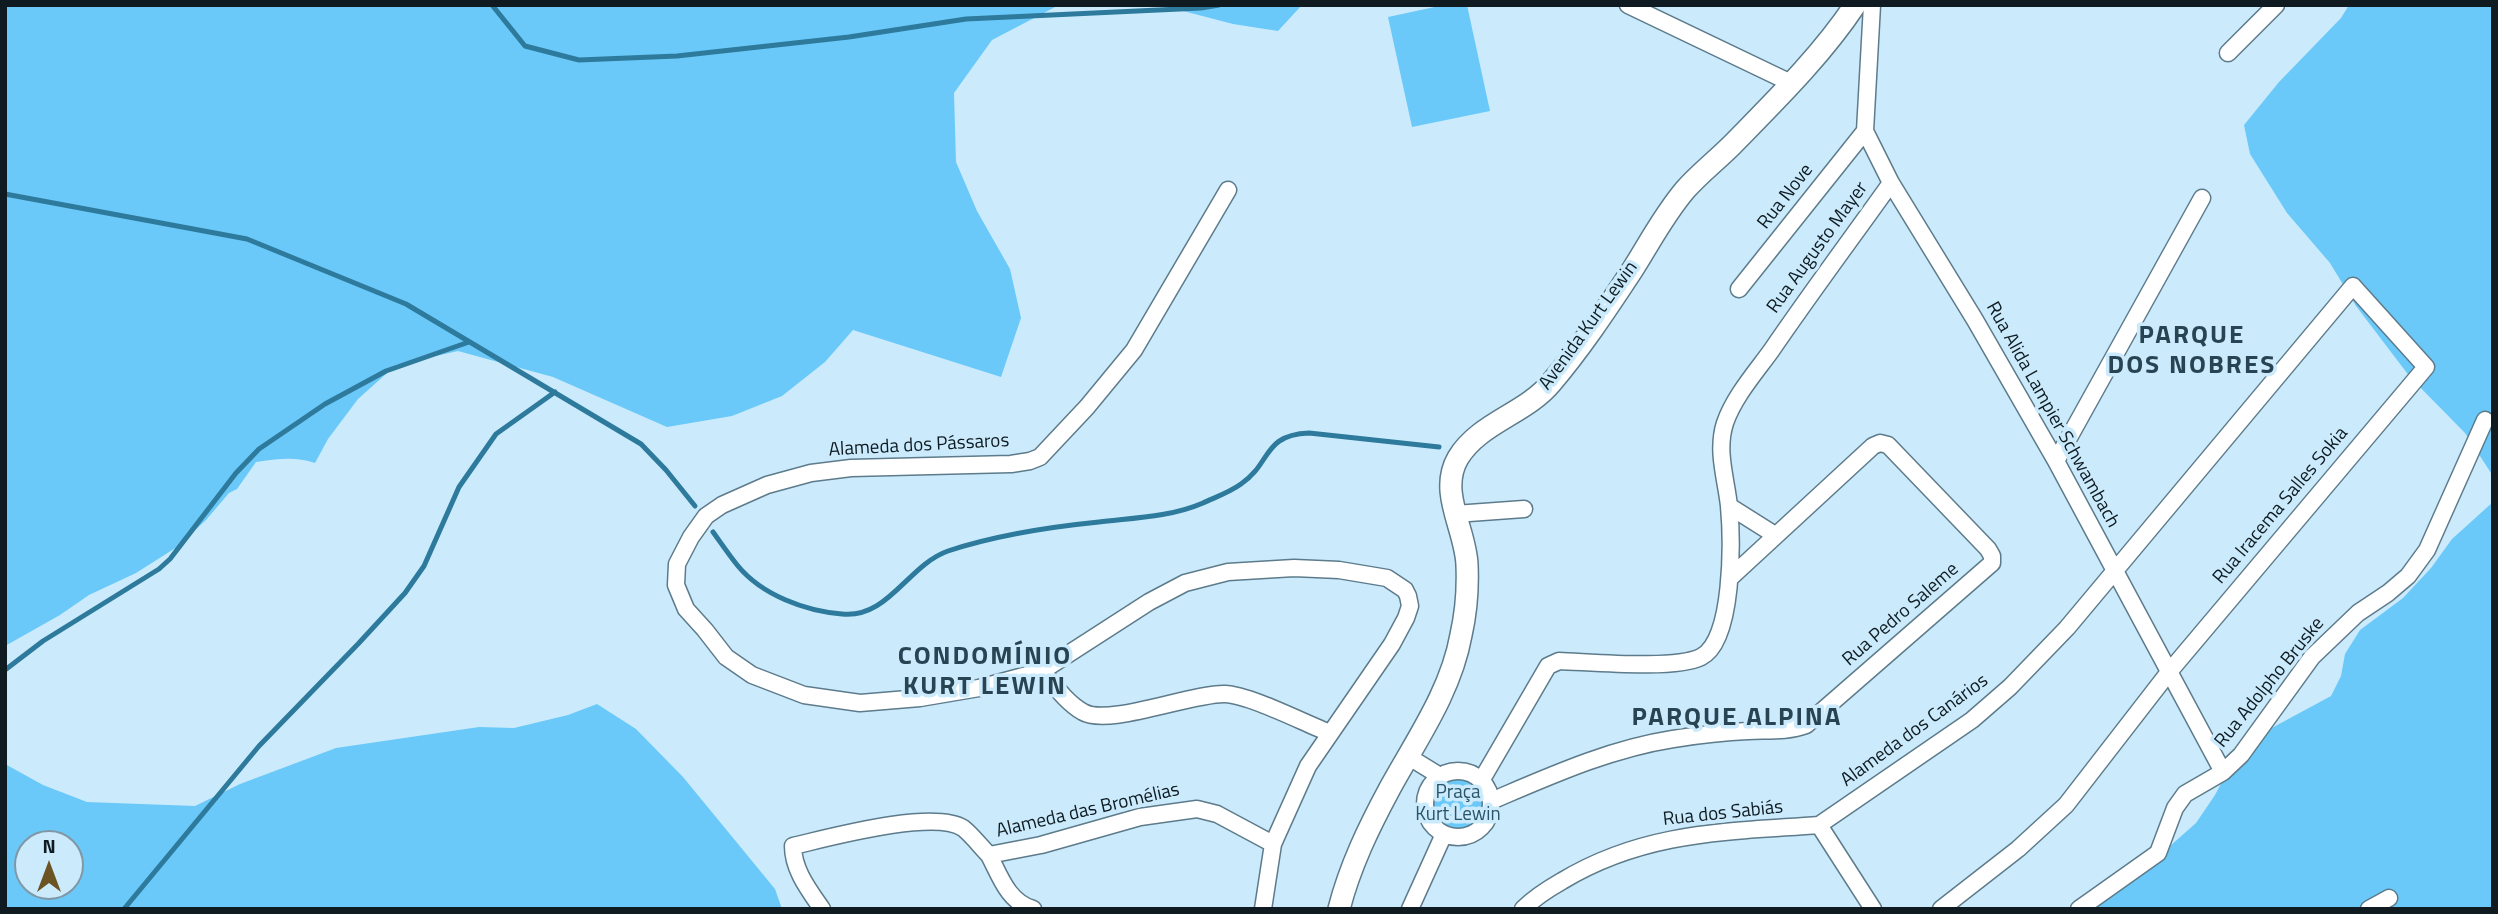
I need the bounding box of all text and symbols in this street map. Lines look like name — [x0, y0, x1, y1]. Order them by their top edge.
street label: Rua Nove — [1753, 160, 1819, 234]
street label: Rua Augusto Mayer — [1763, 178, 1873, 318]
street label: Avenida Kurt Lewin — [1535, 257, 1643, 395]
street label: Rua Alida Lampier Schwambach — [1980, 298, 2124, 532]
district label: PARQUE DOS NOBRES — [2109, 321, 2275, 382]
street label: Rua Iracema Salles Sokia — [2209, 423, 2353, 589]
street label: Alameda dos Pássaros — [828, 430, 1010, 462]
street label: Rua Pedro Saleme — [1838, 558, 1964, 672]
street label: Rua Adolpho Bruske — [2210, 613, 2330, 753]
district label: CONDOMÍNIO KURT LEWIN — [899, 642, 1071, 704]
street label: Alameda dos Canários — [1837, 670, 1993, 792]
district label: PARQUE ALPINA — [1633, 703, 1841, 735]
street label: Alameda das Bromélias — [994, 779, 1182, 843]
park label: Praça Kurt Lewin — [1415, 782, 1501, 826]
street label: Rua dos Sabiás — [1662, 796, 1784, 832]
north arrow — [14, 830, 84, 900]
text: N — [42, 831, 56, 860]

